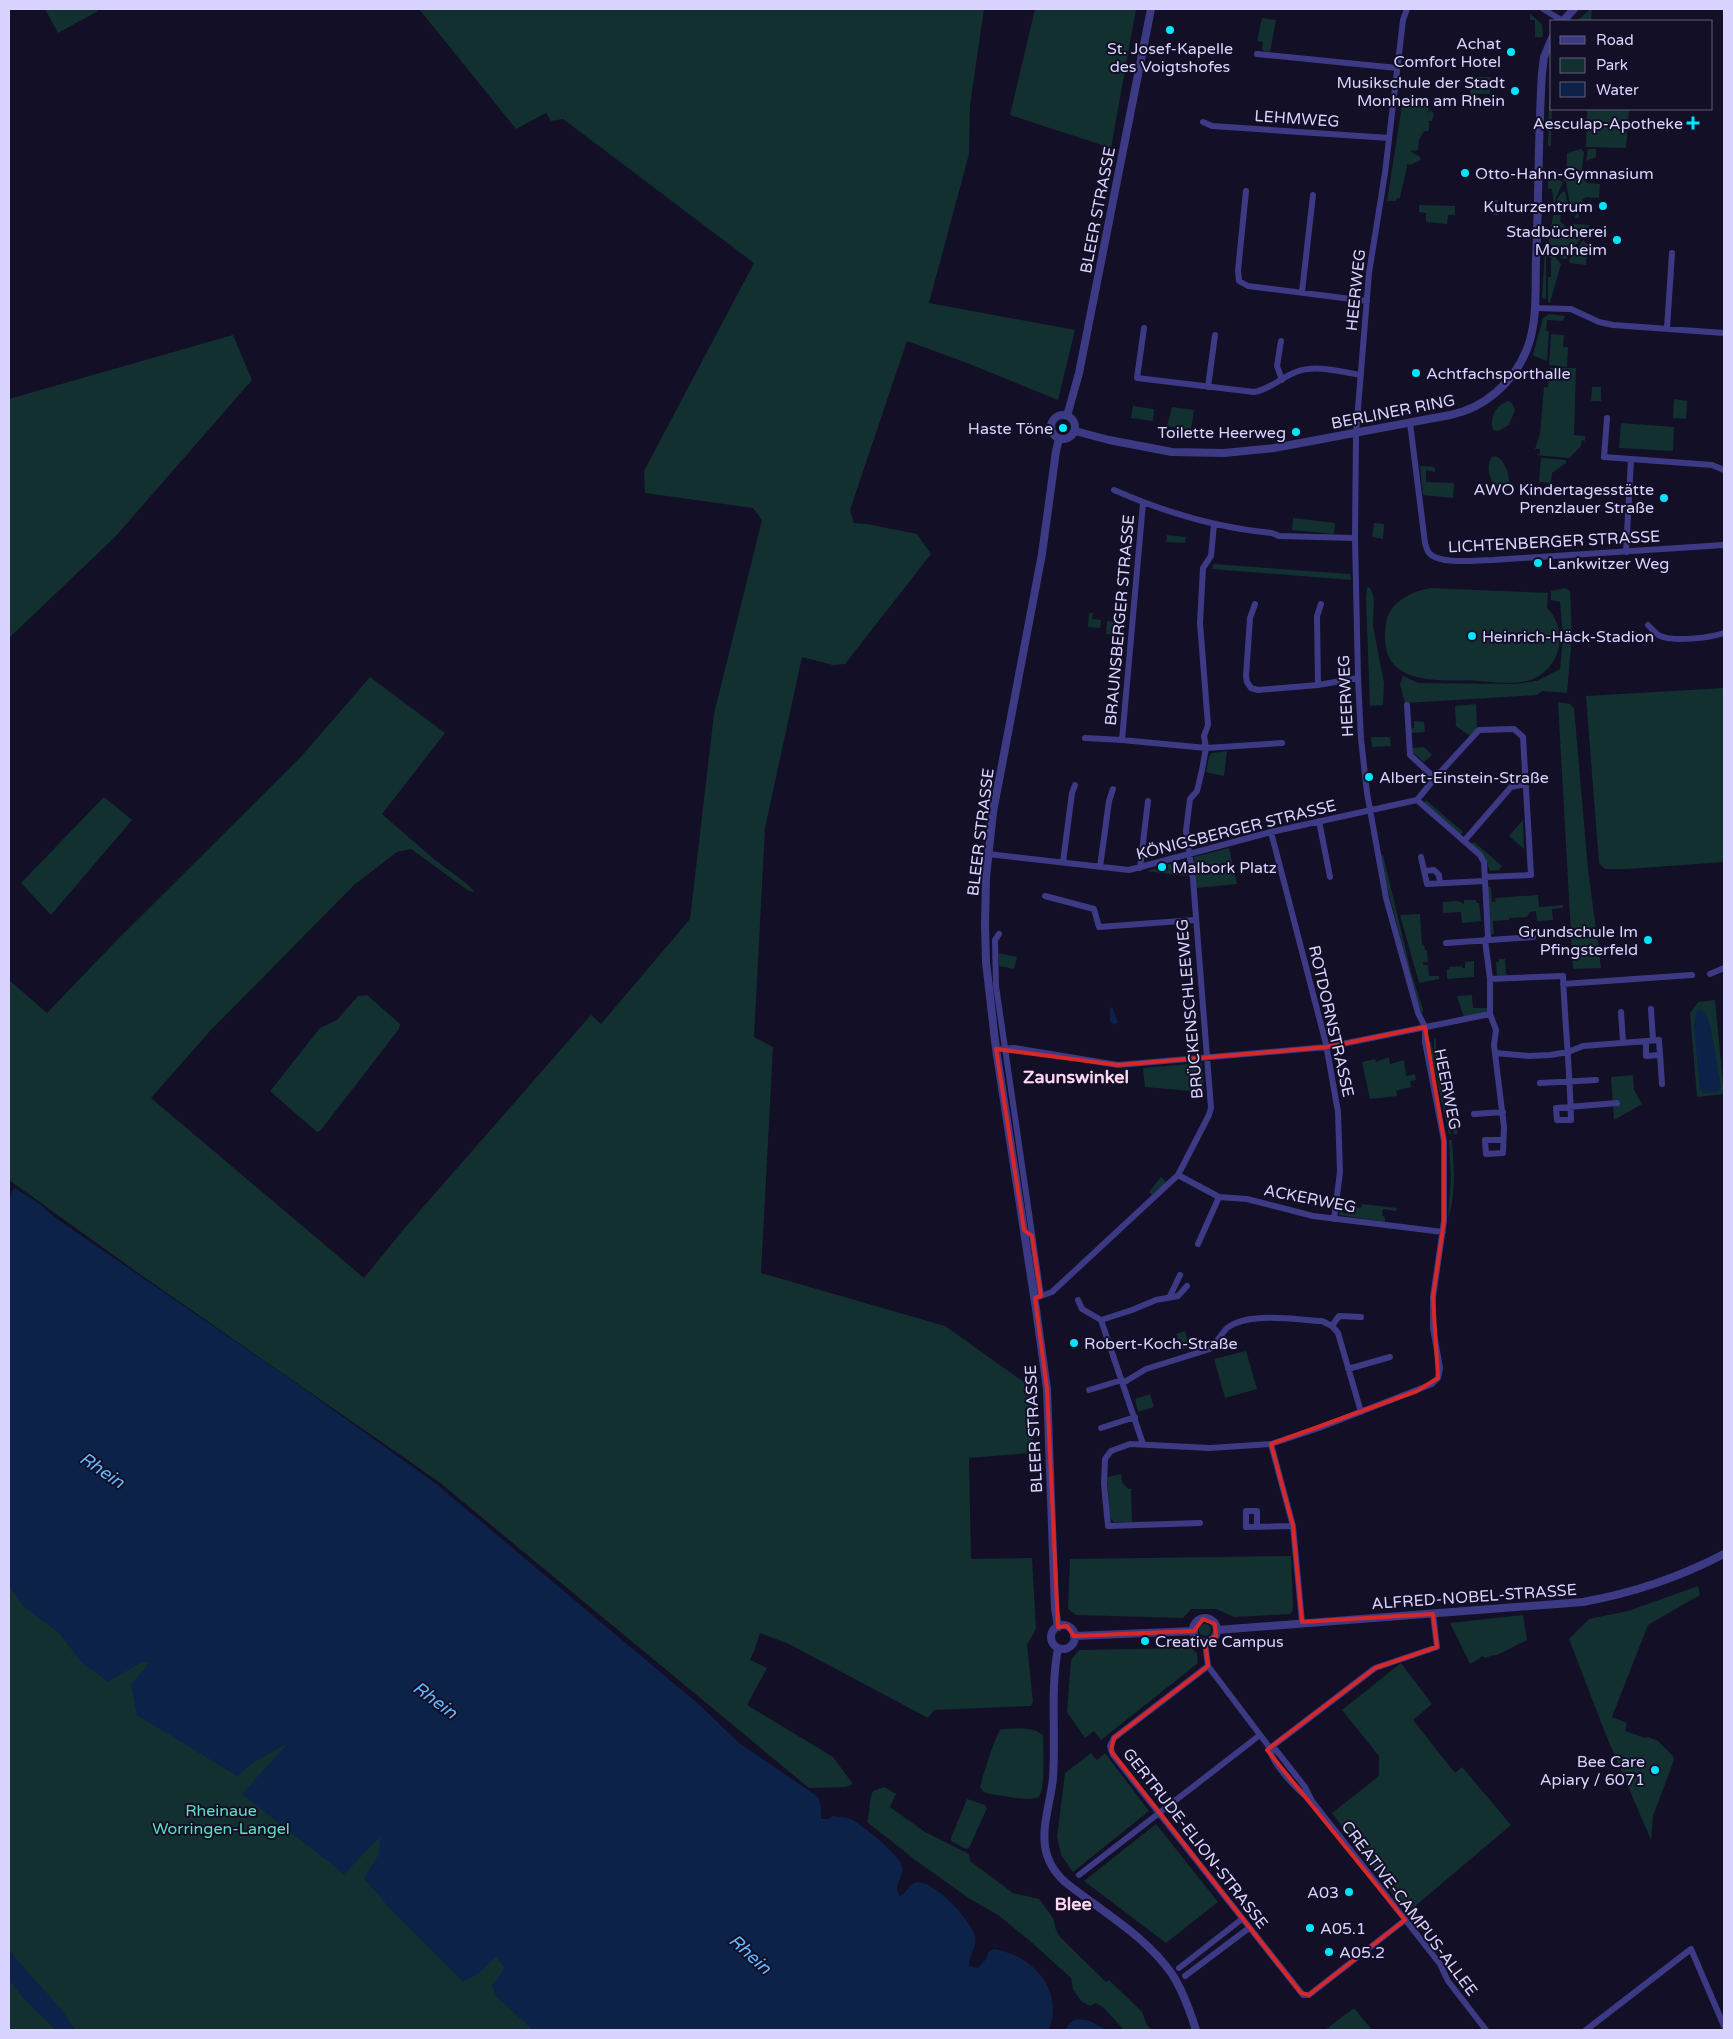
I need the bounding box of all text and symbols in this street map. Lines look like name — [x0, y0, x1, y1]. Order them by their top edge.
legend — [1550, 20, 1713, 110]
marker: St. Josef-Kapelle des Voigtshofes — [1164, 24, 1176, 36]
text: Road — [1596, 31, 1634, 49]
place label: Achat Comfort Hotel — [1394, 34, 1501, 72]
place label: St. Josef-Kapelle des Voigtshofes — [1107, 39, 1233, 77]
marker: Achat Comfort Hotel — [1505, 46, 1517, 58]
text: Park — [1596, 56, 1628, 74]
place label: Musikschule der Stadt Monheim am Rhein — [1337, 73, 1505, 111]
text: Water — [1596, 81, 1639, 99]
marker: Musikschule der Stadt Monheim am Rhein — [1509, 85, 1521, 97]
street label: LEHMWEG — [1254, 106, 1340, 132]
place label: Aesculap-Apotheke — [1533, 114, 1683, 134]
marker: Aesculap-Apotheke — [1687, 117, 1699, 129]
street label: BLEER STRASSE — [1076, 145, 1120, 275]
place label: Otto-Hahn-Gymnasium — [1475, 164, 1654, 184]
marker: Otto-Hahn-Gymnasium — [1459, 167, 1471, 179]
place label: Kulturzentrum — [1483, 197, 1593, 217]
marker: Kulturzentrum — [1597, 200, 1609, 212]
place label: Stadbücherei Monheim — [1506, 222, 1607, 260]
marker: Stadbücherei Monheim — [1611, 234, 1623, 246]
street label: HEERWEG — [1342, 248, 1370, 332]
place label: Achtfachsporthalle — [1426, 364, 1571, 384]
marker: Achtfachsporthalle — [1410, 367, 1422, 379]
street label: BERLINER RING — [1329, 390, 1457, 434]
place label: Haste Töne — [968, 419, 1053, 439]
marker: Haste Töne — [1057, 422, 1069, 434]
place label: Toilette Heerweg — [1157, 423, 1286, 443]
marker: Toilette Heerweg — [1290, 426, 1302, 438]
place label: AWO Kindertagesstätte Prenzlauer Straße — [1473, 480, 1654, 518]
marker: AWO Kindertagesstätte Prenzlauer Straße — [1658, 492, 1670, 504]
street label: BRAUNSBERGER STRASSE — [1101, 514, 1139, 726]
street label: LICHTENBERGER STRASSE — [1447, 526, 1661, 558]
place label: Lankwitzer Weg — [1548, 554, 1669, 574]
marker: Lankwitzer Weg — [1532, 557, 1544, 569]
place label: Heinrich-Häck-Stadion — [1482, 627, 1654, 647]
marker: Heinrich-Häck-Stadion — [1466, 630, 1478, 642]
street label: HEERWEG — [1334, 654, 1358, 738]
street label: BLEER STRASSE — [963, 767, 999, 897]
place label: Albert-Einstein-Straße — [1379, 768, 1549, 788]
marker: Albert-Einstein-Straße — [1363, 771, 1375, 783]
street label: KÖNIGSBERGER STRASSE — [1134, 795, 1338, 865]
place label: Malbork Platz — [1172, 858, 1277, 878]
marker: Malbork Platz — [1156, 861, 1168, 873]
street label: BRÜCKENSCHLEEWEG — [1172, 918, 1208, 1100]
place label: Grundschule Im Pfingsterfeld — [1518, 922, 1638, 960]
marker: Grundschule Im Pfingsterfeld — [1642, 934, 1654, 946]
street label: ROTDORNSTRASSE — [1304, 943, 1358, 1099]
street label: HEERWEG — [1429, 1047, 1465, 1131]
district label: Zaunswinkel — [1023, 1066, 1129, 1088]
street label: ACKERWEG — [1262, 1180, 1358, 1218]
place label: Robert-Koch-Straße — [1084, 1334, 1238, 1354]
marker: Robert-Koch-Straße — [1068, 1337, 1080, 1349]
street label: BLEER STRASSE — [1021, 1364, 1047, 1494]
water label: Rhein — [75, 1447, 129, 1494]
street label: ALFRED-NOBEL-STRASSE — [1371, 1580, 1577, 1614]
place label: Creative Campus — [1155, 1632, 1284, 1652]
marker: Creative Campus — [1139, 1635, 1151, 1647]
water label: Rhein — [409, 1677, 462, 1724]
street label: GERTRUDE-ELION-STRASSE — [1118, 1744, 1272, 1933]
place label: Bee Care Apiary / 6071 — [1540, 1752, 1645, 1790]
marker: Bee Care Apiary / 6071 — [1649, 1764, 1661, 1776]
park label: Rheinaue Worringen-Langel — [152, 1801, 290, 1839]
street label: CREATIVE-CAMPUS-ALLEE — [1337, 1817, 1482, 2000]
place label: A03 — [1307, 1883, 1339, 1903]
marker: A03 — [1343, 1886, 1355, 1898]
district label: Blee — [1054, 1893, 1092, 1915]
place label: A05.1 — [1320, 1919, 1366, 1939]
marker: A05.1 — [1304, 1922, 1316, 1934]
water label: Rhein — [724, 1929, 776, 1979]
place label: A05.2 — [1339, 1943, 1385, 1963]
marker: A05.2 — [1323, 1946, 1335, 1958]

